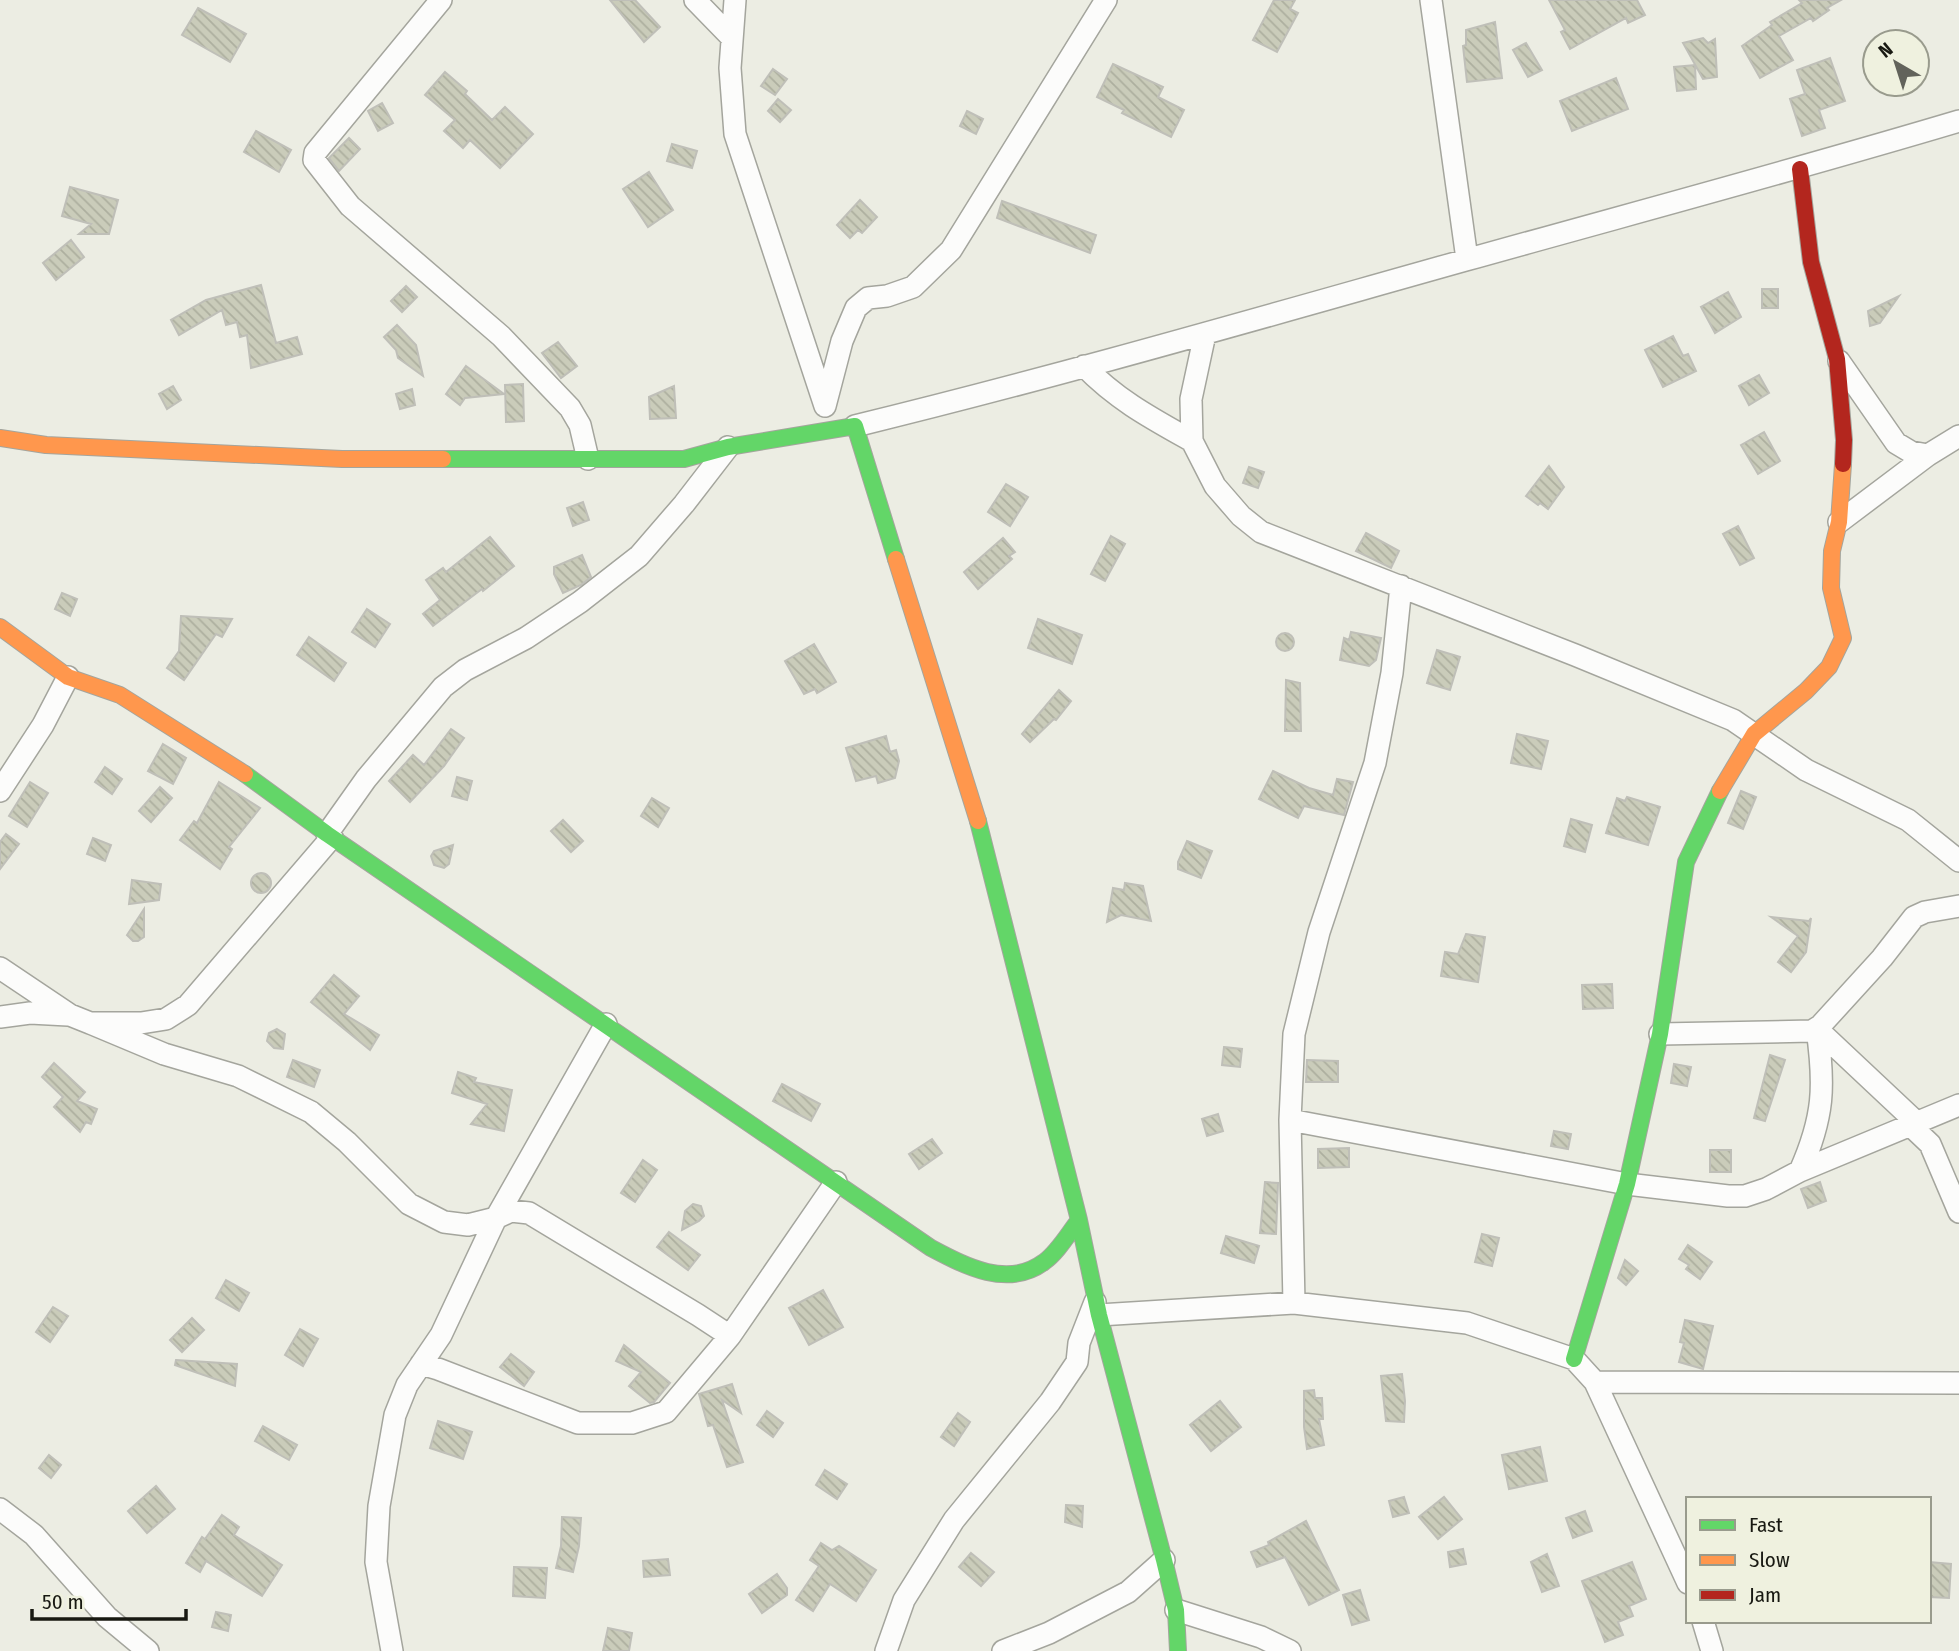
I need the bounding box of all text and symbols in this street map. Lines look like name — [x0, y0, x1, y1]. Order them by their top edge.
north arrow — [1861, 28, 1931, 98]
text: N — [1874, 38, 1897, 63]
legend — [1686, 1497, 1931, 1623]
text: Fast — [1749, 1512, 1783, 1538]
text: Slow — [1749, 1547, 1790, 1573]
scale bar — [32, 1578, 186, 1622]
text: Jam — [1749, 1582, 1781, 1608]
text: 50 m — [42, 1589, 84, 1615]

